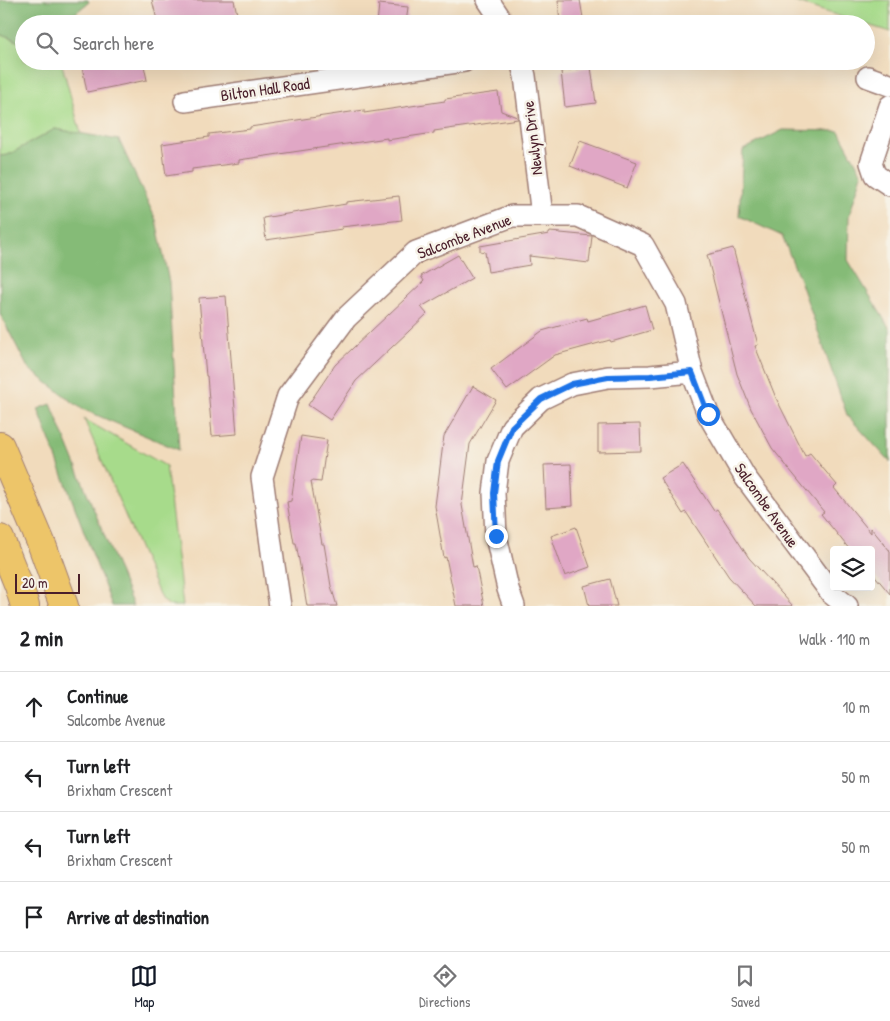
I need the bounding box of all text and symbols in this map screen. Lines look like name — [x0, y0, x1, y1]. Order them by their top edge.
search box — [15, 15, 875, 70]
icon: search — [33, 29, 61, 57]
text: Search here — [73, 30, 154, 56]
street label: Bilton Hall Road — [219, 72, 311, 106]
street label: Newlyn Drive — [516, 99, 547, 176]
street label: Salcombe Avenue — [414, 208, 515, 264]
route start — [697, 403, 720, 426]
street label: Salcombe Avenue — [730, 458, 805, 552]
route end — [485, 525, 508, 548]
map controls — [830, 546, 875, 591]
button: layers — [830, 546, 875, 591]
scale bar — [15, 571, 80, 594]
text: 20 m — [22, 573, 48, 592]
text: 2 min — [20, 624, 63, 653]
text: Walk · 110 m — [799, 628, 870, 650]
text: Continue — [67, 683, 128, 709]
icon: ahead — [20, 693, 48, 721]
text: 10 m — [842, 696, 870, 718]
text: Salcombe Avenue — [67, 709, 166, 731]
text: Turn left — [67, 753, 130, 779]
icon: left — [20, 763, 48, 791]
text: 50 m — [842, 766, 870, 788]
text: Brixham Crescent — [67, 779, 172, 801]
text: Turn left — [67, 823, 130, 849]
icon: left — [20, 833, 48, 861]
text: 50 m — [842, 836, 870, 858]
text: Brixham Crescent — [67, 849, 172, 871]
icon: arrive — [20, 903, 48, 931]
text: Arrive at destination — [67, 904, 209, 930]
tab: Map — [130, 962, 158, 1011]
tab: Directions — [419, 962, 470, 1011]
tab: Saved — [731, 962, 760, 1011]

